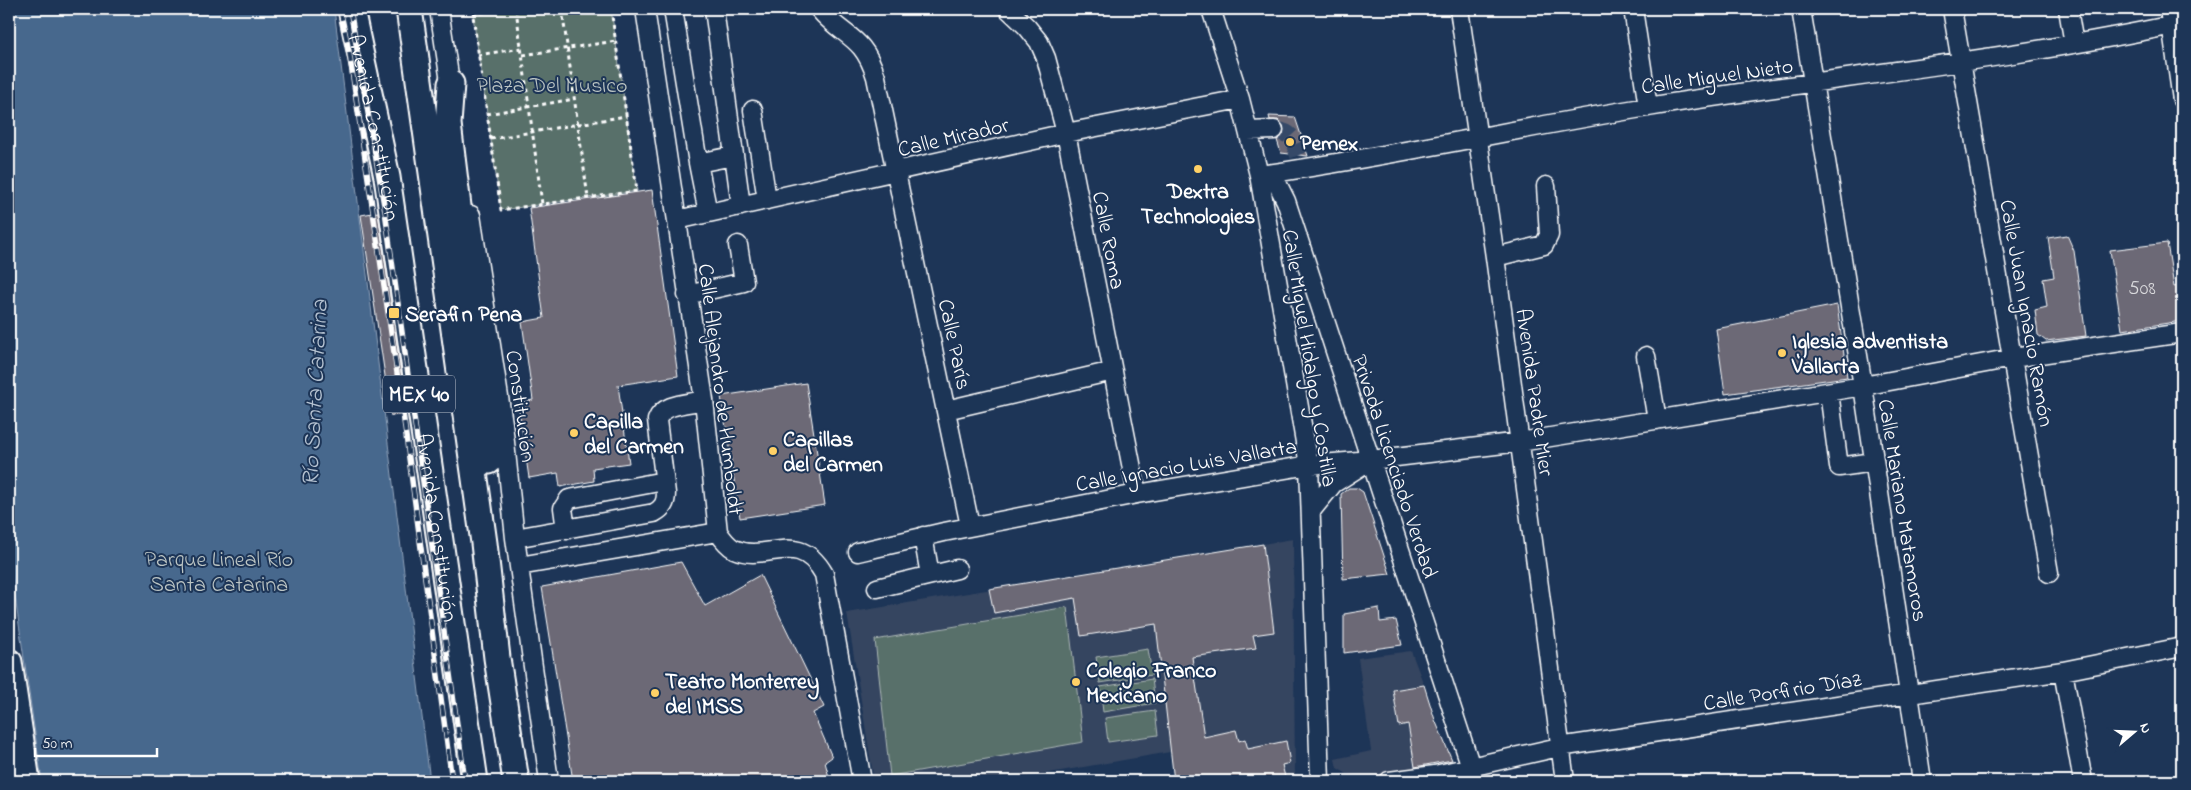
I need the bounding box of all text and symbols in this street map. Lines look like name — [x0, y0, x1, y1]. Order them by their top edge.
street label: Avenida Constitución — [338, 32, 406, 224]
street label: Calle Miguel Nieto — [1639, 51, 1796, 105]
park label: Plaza Del Musico — [476, 71, 628, 103]
street label: Calle Mirador — [895, 111, 1013, 167]
place label: Pemex — [1300, 129, 1358, 161]
marker: Pemex — [1284, 136, 1296, 148]
marker: Dextra Technologies — [1192, 163, 1204, 175]
place label: Dextra Technologies — [1141, 177, 1255, 235]
street label: Calle Roma — [1082, 189, 1132, 292]
street label: Calle Juan Ignacio Ramón — [1988, 197, 2061, 430]
street label: Calle Miguel Hidalgo y Costilla — [1271, 228, 1344, 490]
street label: Calle Alejandro de Humboldt — [688, 262, 750, 517]
house number: 508 — [2128, 275, 2156, 304]
street label: Calle París — [928, 296, 978, 393]
water label: Río Santa Catarina — [294, 298, 339, 487]
place label: Serafin Pena — [405, 300, 522, 332]
marker: Serafin Pena — [387, 306, 401, 320]
street label: Avenida Padre Mier — [1505, 307, 1561, 478]
place label: Iglesia adventista Vallarta — [1791, 327, 1948, 384]
marker: Iglesia adventista Vallarta — [1776, 347, 1788, 359]
street label: Constitución — [495, 348, 543, 465]
street label: Privada Licenciado Verdad — [1342, 351, 1444, 583]
road number: MEX 40 — [383, 376, 455, 412]
street label: Calle Mariano Matamoros — [1868, 397, 1934, 624]
place label: Capilla del Carmen — [584, 407, 684, 464]
place label: Capillas del Carmen — [783, 425, 883, 482]
marker: Capilla del Carmen — [568, 427, 580, 439]
street label: Avenida Constitución — [406, 432, 465, 624]
street label: Calle Ignacio Luis Vallarta — [1073, 432, 1300, 503]
marker: Capillas del Carmen — [767, 445, 779, 457]
park label: Parque Lineal Río Santa Catarina — [145, 545, 293, 602]
place label: Colegio Franco Mexicano — [1086, 656, 1216, 713]
street label: Calle Porfirio Díaz — [1701, 665, 1864, 721]
place label: Teatro Monterrey del IMSS — [665, 667, 819, 724]
marker: Colegio Franco Mexicano — [1070, 676, 1082, 688]
marker: Teatro Monterrey del IMSS — [649, 687, 661, 699]
north arrow — [2108, 708, 2158, 758]
text: N — [2133, 720, 2156, 736]
scale bar — [35, 725, 158, 757]
text: 50 m — [42, 733, 73, 755]

